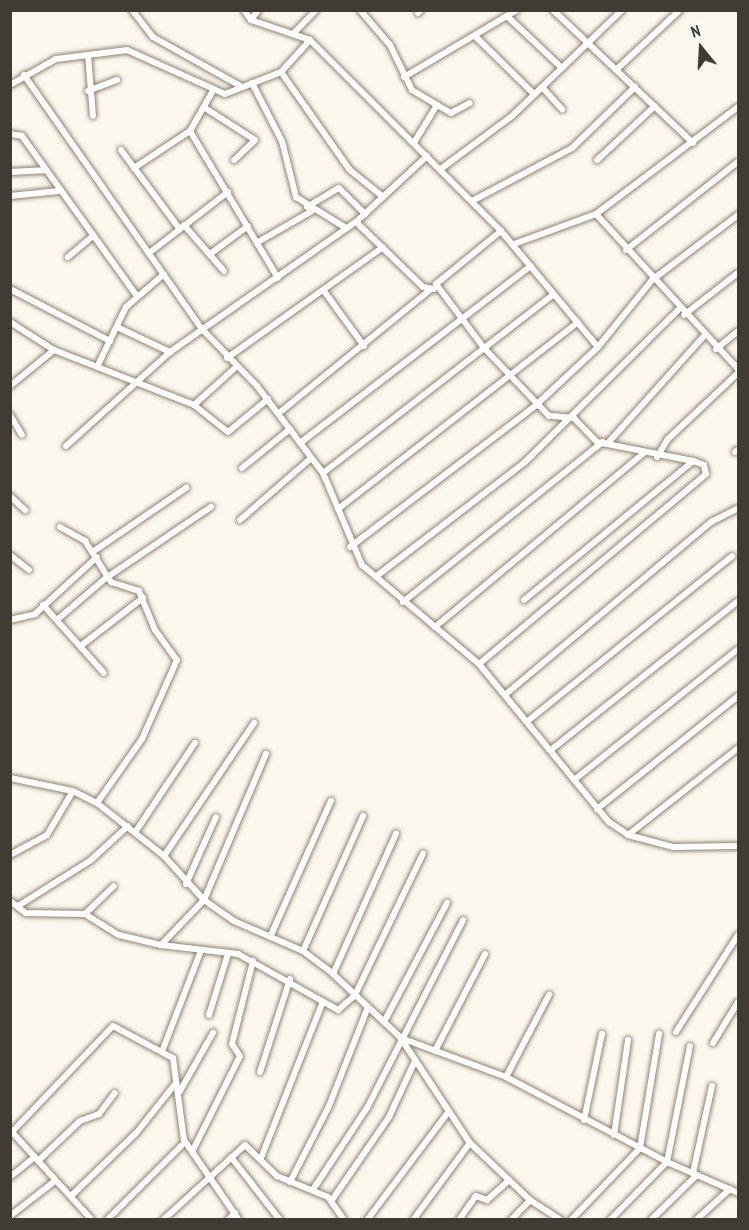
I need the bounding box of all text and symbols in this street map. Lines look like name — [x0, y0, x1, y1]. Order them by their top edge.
north arrow — [671, 18, 731, 78]
text: N — [688, 20, 703, 42]

